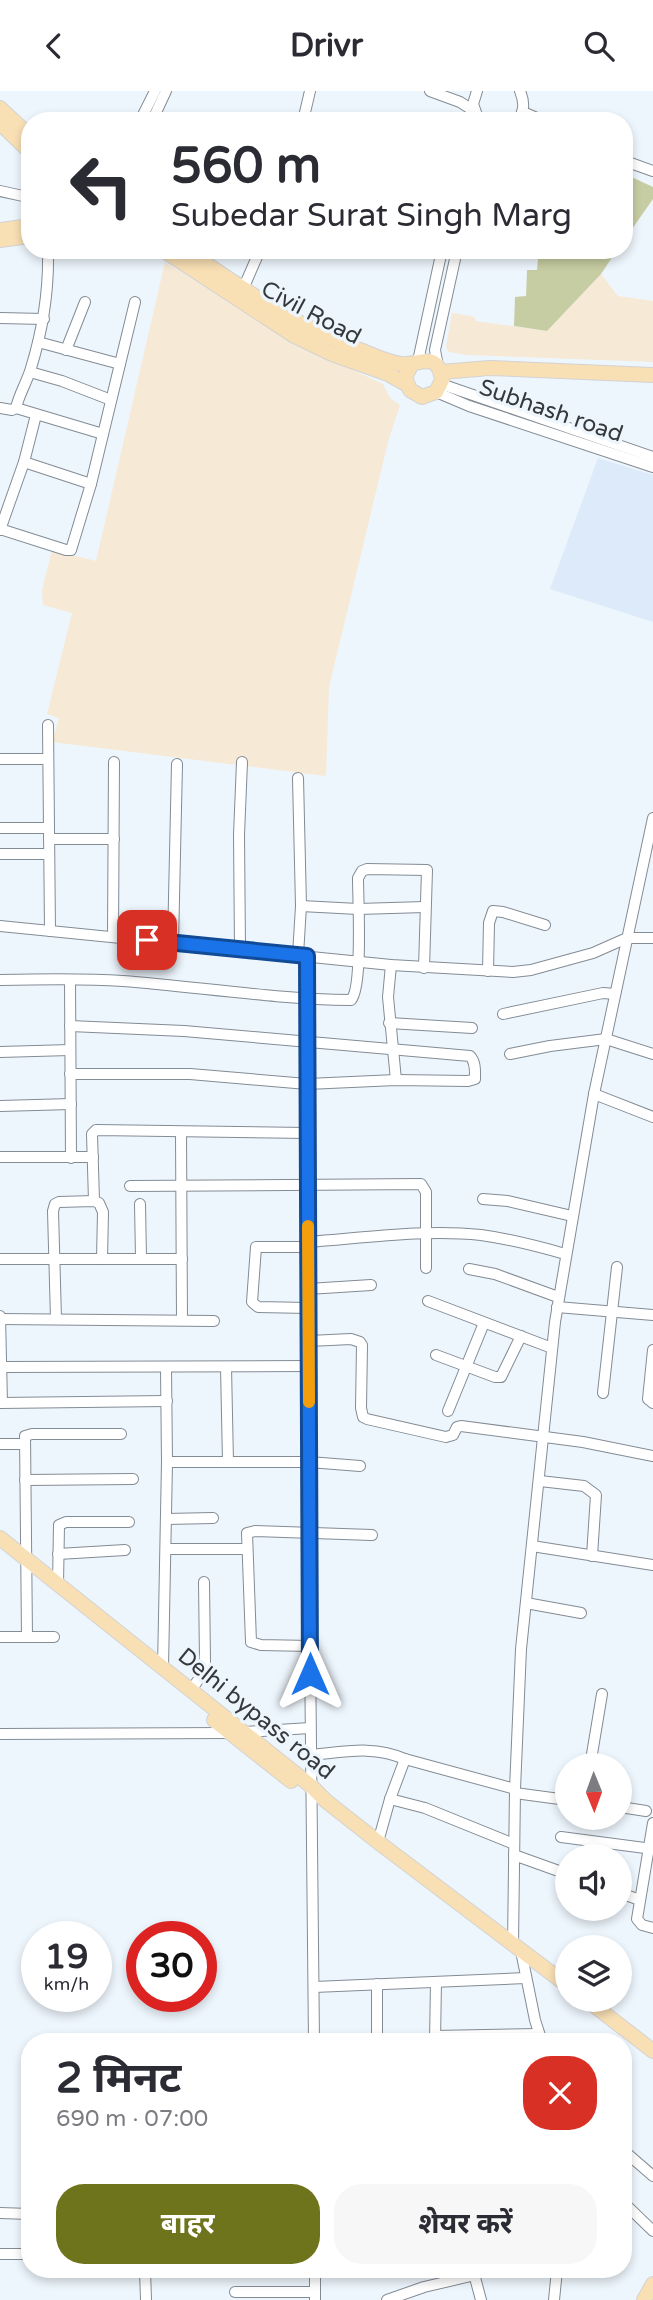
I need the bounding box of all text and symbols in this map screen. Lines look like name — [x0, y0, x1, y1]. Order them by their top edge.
icon: back — [35, 27, 73, 65]
text: Drivr — [290, 27, 363, 65]
icon: search — [580, 27, 618, 65]
text: 560 m — [171, 137, 321, 196]
icon: left — [56, 140, 147, 231]
text: Subedar Surat Singh Marg — [171, 197, 572, 235]
street label: Civil Road — [256, 275, 366, 351]
street label: Subhash road — [475, 373, 627, 449]
pin — [117, 910, 177, 970]
icon: arrive — [128, 921, 166, 959]
position arrow — [273, 1637, 347, 1711]
street label: Delhi bypass road — [172, 1642, 340, 1786]
north arrow — [555, 1753, 632, 1831]
map controls — [555, 1753, 632, 2012]
button: sound — [555, 1844, 632, 1921]
speed limit sign: 30 — [126, 1921, 217, 2012]
button: layers — [555, 1935, 632, 2012]
text: 19 — [45, 1936, 88, 1978]
text: km/h — [44, 1973, 89, 1995]
text: 2 मिनट — [56, 2053, 181, 2104]
button: close — [523, 2056, 597, 2130]
text: 690 m · 07:00 — [56, 2105, 208, 2133]
button: बाहर — [56, 2184, 320, 2264]
button: शेयर करें — [334, 2184, 597, 2264]

